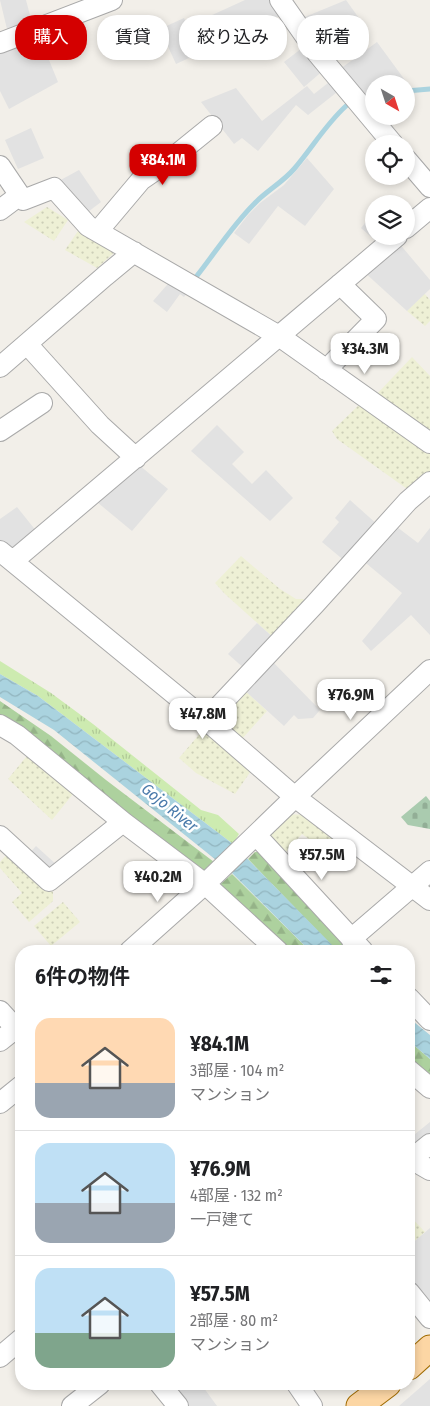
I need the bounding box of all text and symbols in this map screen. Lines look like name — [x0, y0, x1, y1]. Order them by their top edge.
chip: 購入 — [15, 15, 87, 60]
chip: 賃貸 — [97, 15, 169, 60]
chip: 絞り込み — [179, 15, 287, 60]
chip: 新着 — [297, 15, 369, 60]
north arrow — [365, 75, 415, 125]
map controls — [365, 75, 415, 245]
button: locate — [365, 135, 415, 185]
pin: ¥84.1M — [122, 144, 204, 186]
text: ¥84.1M — [140, 150, 186, 169]
button: layers — [365, 195, 415, 245]
pin: ¥34.3M — [324, 332, 406, 375]
text: ¥34.3M — [342, 339, 388, 358]
pin: ¥76.9M — [310, 678, 392, 721]
text: ¥76.9M — [328, 685, 374, 704]
pin: ¥47.8M — [162, 698, 244, 740]
text: ¥47.8M — [180, 704, 226, 723]
water label: Gojo River — [138, 779, 202, 836]
pin: ¥57.5M — [281, 838, 363, 881]
text: ¥57.5M — [299, 845, 345, 864]
pin: ¥40.2M — [117, 860, 199, 903]
text: ¥40.2M — [134, 867, 182, 886]
icon: filters — [367, 961, 395, 989]
text: 6件の物件 — [35, 964, 130, 990]
text: ¥84.1M — [190, 1031, 249, 1057]
icon: home — [75, 1038, 135, 1098]
text: 3部屋 · 104 m² — [190, 1061, 284, 1080]
text: マンション — [190, 1085, 270, 1104]
text: ¥76.9M — [190, 1156, 251, 1182]
icon: home — [75, 1163, 135, 1223]
text: 4部屋 · 132 m² — [190, 1186, 283, 1205]
text: 一戸建て — [190, 1210, 254, 1229]
text: ¥57.5M — [190, 1281, 250, 1307]
icon: home — [75, 1288, 135, 1348]
text: 2部屋 · 80 m² — [190, 1311, 278, 1330]
text: マンション — [190, 1335, 270, 1354]

